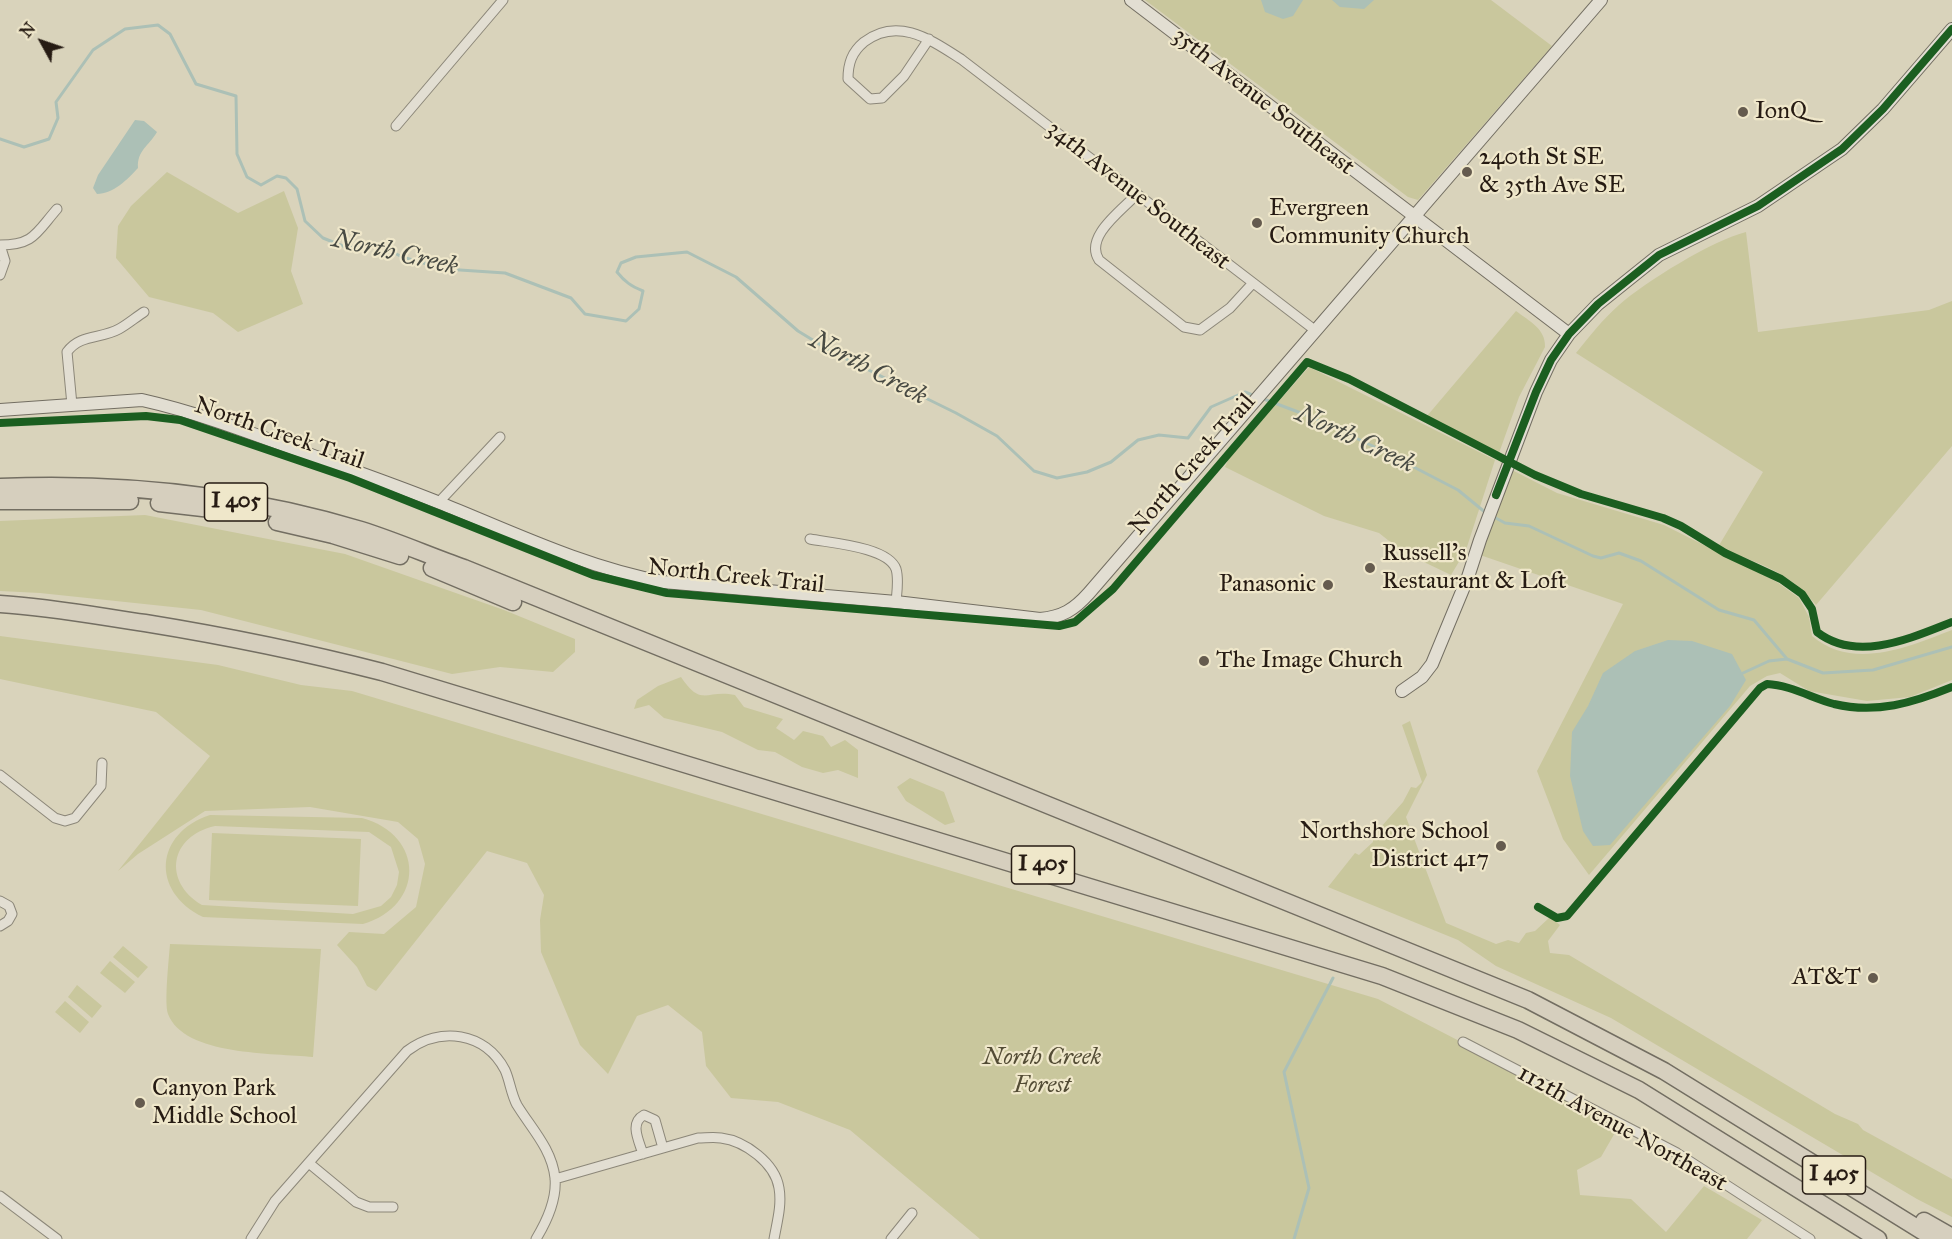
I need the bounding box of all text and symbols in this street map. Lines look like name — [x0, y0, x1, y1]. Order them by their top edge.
north arrow — [12, 12, 72, 72]
text: N — [16, 19, 39, 41]
street label: 35th Avenue Southeast — [1166, 22, 1360, 182]
place label: IonQ — [1755, 98, 1807, 126]
marker: IonQ — [1736, 105, 1750, 119]
street label: 34th Avenue Southeast — [1040, 115, 1236, 277]
place label: 240th St SE & 35th Ave SE — [1479, 144, 1625, 200]
marker: 240th St SE & 35th Ave SE — [1460, 165, 1474, 179]
place label: Evergreen Community Church — [1269, 195, 1470, 251]
marker: Evergreen Community Church — [1250, 216, 1264, 230]
water label: North Creek — [329, 224, 461, 284]
water label: North Creek — [804, 325, 932, 413]
street label: North Creek Trail — [1124, 389, 1262, 541]
street label: North Creek Trail — [190, 391, 368, 477]
water label: North Creek — [1290, 399, 1420, 481]
road number: I 405 — [204, 483, 268, 521]
place label: Russell's Restaurant & Loft — [1382, 540, 1567, 596]
street label: North Creek Trail — [646, 553, 826, 601]
marker: Russell's Restaurant & Loft — [1363, 561, 1377, 575]
place label: Panasonic — [1219, 571, 1316, 599]
marker: Panasonic — [1321, 578, 1335, 592]
place label: The Image Church — [1216, 647, 1403, 675]
marker: The Image Church — [1197, 654, 1211, 668]
place label: Northshore School District 417 — [1300, 818, 1489, 874]
marker: Northshore School District 417 — [1494, 839, 1508, 853]
road number: I 405 — [1012, 846, 1074, 884]
place label: AT&T — [1792, 964, 1861, 992]
marker: AT&T — [1866, 971, 1880, 985]
park label: North Creek Forest — [983, 1044, 1101, 1100]
street label: 112th Avenue Northeast — [1512, 1059, 1732, 1199]
place label: Canyon Park Middle School — [152, 1075, 297, 1131]
marker: Canyon Park Middle School — [133, 1096, 147, 1110]
road number: I 405 — [1802, 1156, 1866, 1194]

